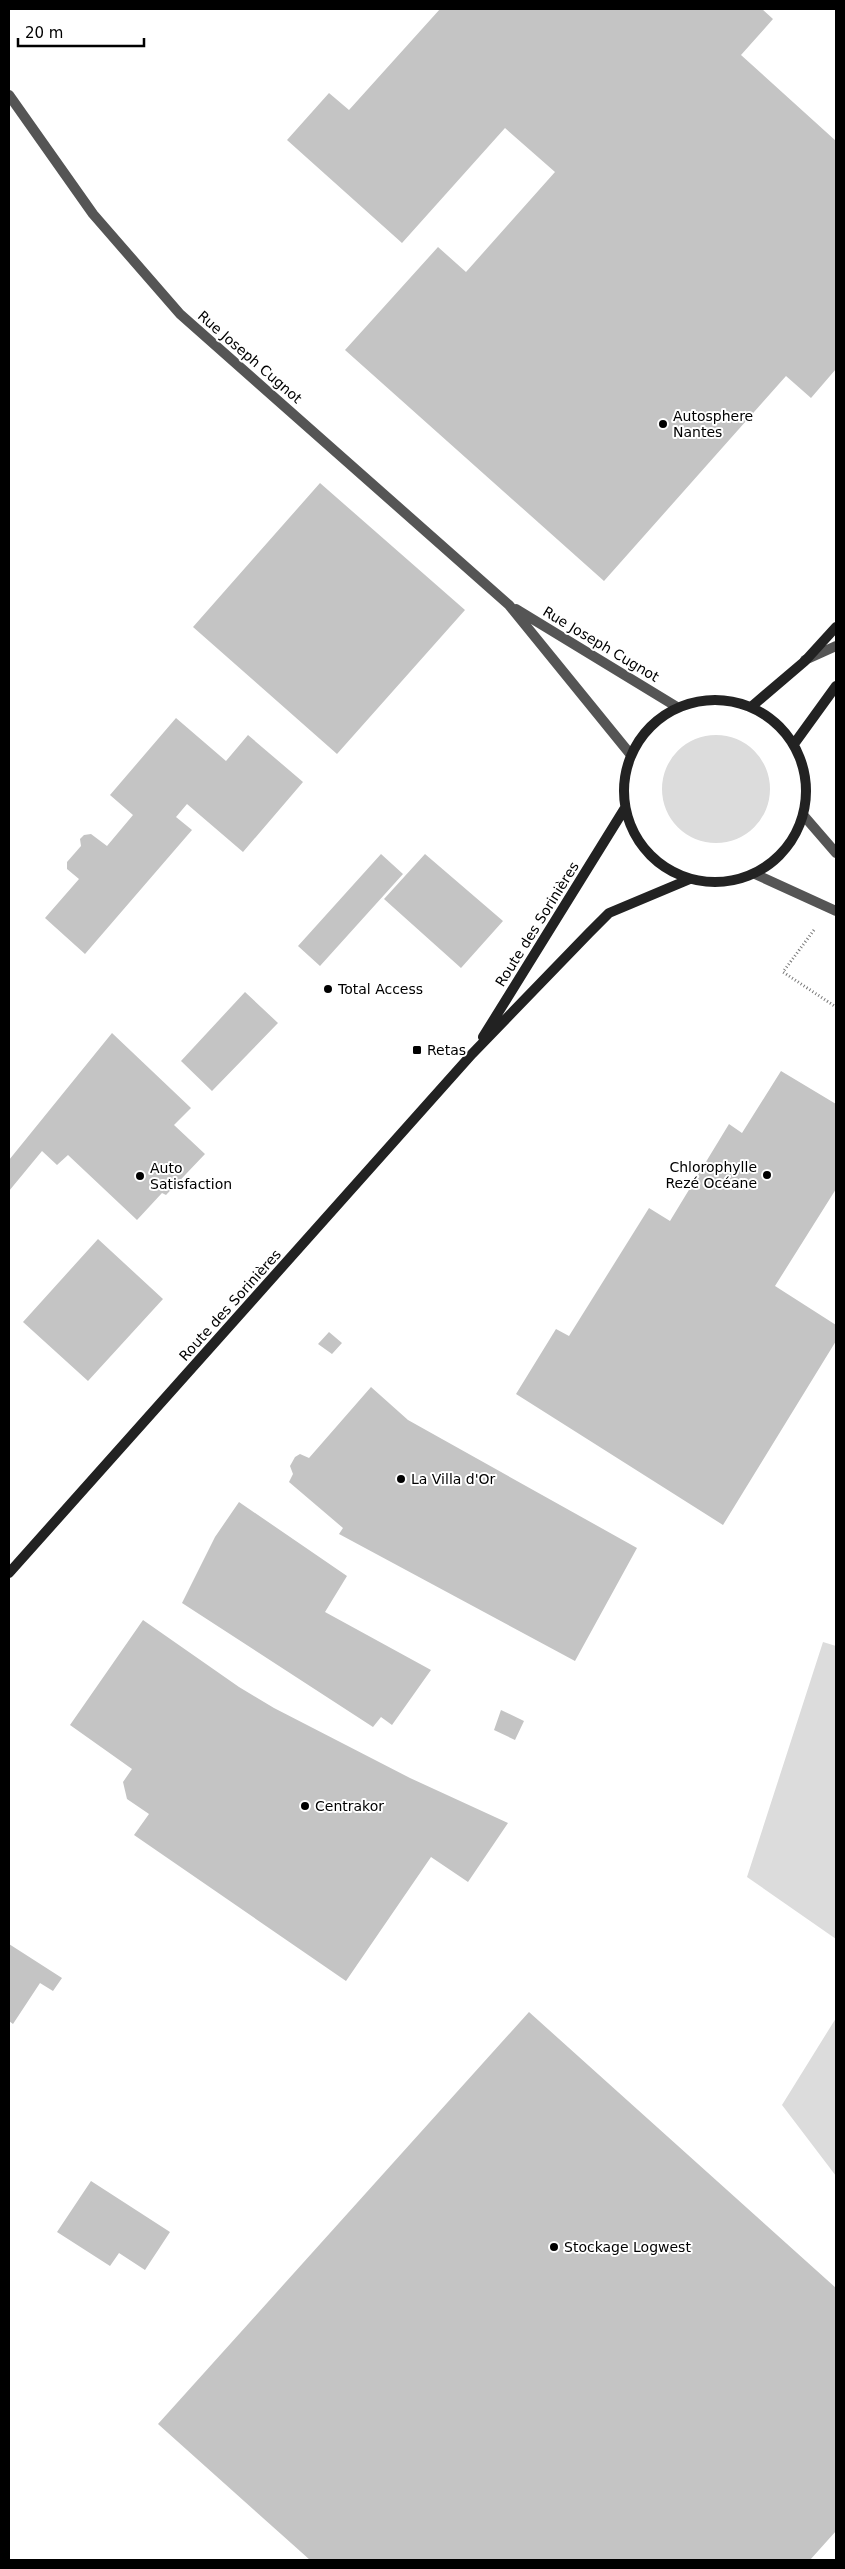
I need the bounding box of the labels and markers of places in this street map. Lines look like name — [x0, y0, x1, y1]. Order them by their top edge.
place label: Autosphere Nantes — [673, 408, 753, 440]
marker: Autosphere Nantes — [657, 418, 669, 430]
place label: Total Access — [337, 981, 423, 997]
marker: Total Access — [322, 983, 334, 995]
place label: Retas — [427, 1042, 466, 1058]
marker: Retas — [411, 1044, 423, 1056]
place label: Chlorophylle Rezé Océane — [665, 1159, 757, 1191]
place label: Auto Satisfaction — [150, 1160, 232, 1192]
marker: Chlorophylle Rezé Océane — [761, 1169, 773, 1181]
marker: Auto Satisfaction — [134, 1170, 146, 1182]
place label: La Villa d'Or — [411, 1471, 496, 1487]
marker: La Villa d'Or — [395, 1473, 407, 1485]
place label: Centrakor — [315, 1798, 384, 1814]
marker: Centrakor — [299, 1800, 311, 1812]
place label: Stockage Logwest — [564, 2239, 691, 2255]
marker: Stockage Logwest — [548, 2241, 560, 2253]

